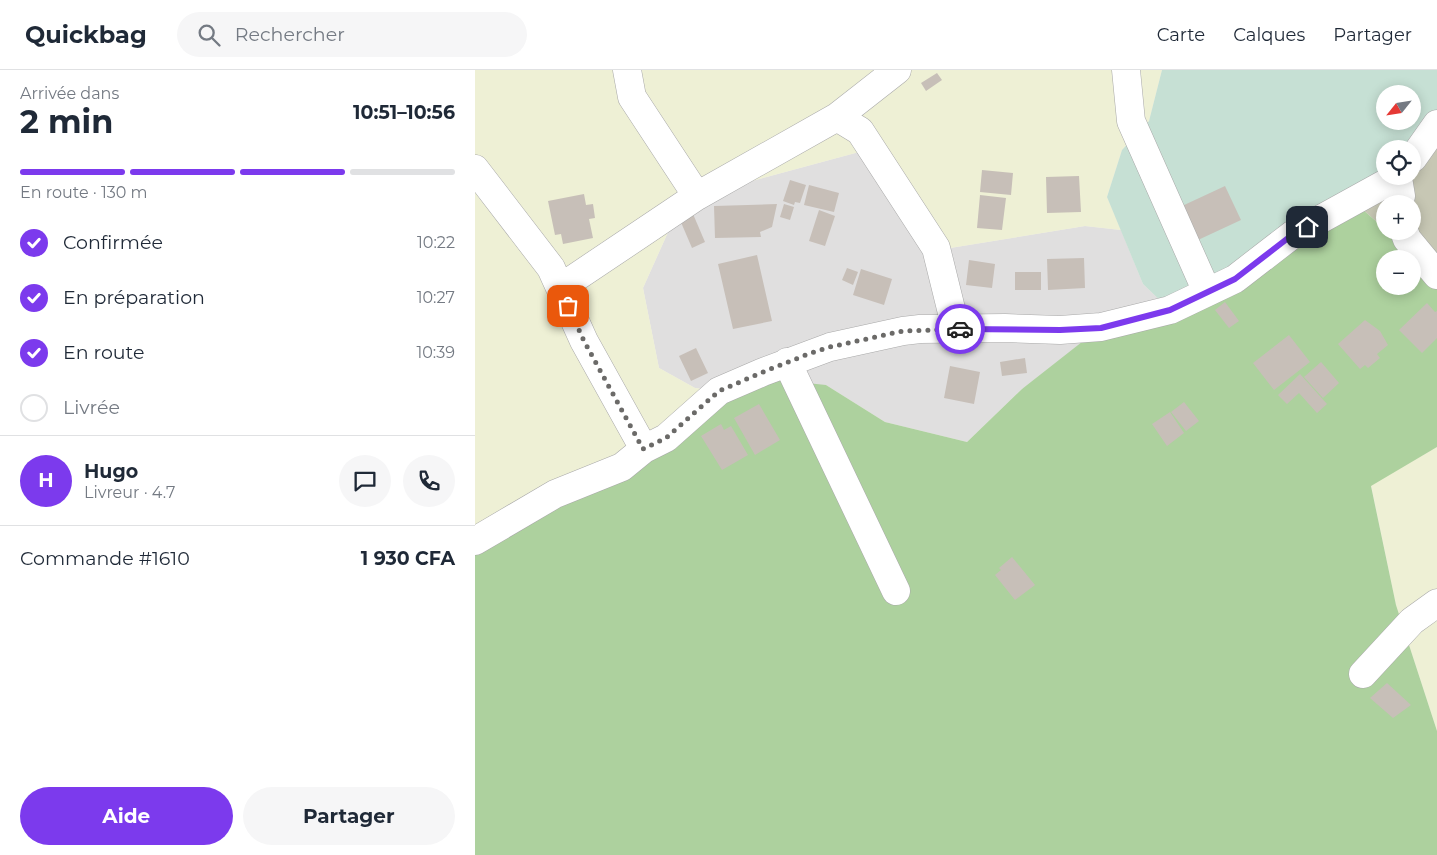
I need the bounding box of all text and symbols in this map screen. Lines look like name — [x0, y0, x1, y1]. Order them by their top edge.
search box — [177, 12, 527, 57]
text: Quickbag — [25, 20, 147, 49]
icon: search — [195, 21, 223, 49]
text: Rechercher — [235, 23, 345, 46]
text: Carte — [1157, 24, 1205, 46]
text: Calques — [1233, 24, 1305, 46]
text: Partager — [1333, 24, 1412, 46]
text: Arrivée dans — [20, 84, 119, 103]
north arrow — [1376, 85, 1421, 130]
map controls — [1376, 85, 1421, 295]
text: 10:51–10:56 — [353, 101, 455, 124]
text: 2 min — [20, 102, 113, 141]
button: locate — [1376, 140, 1421, 185]
text: En route · 130 m — [20, 183, 148, 202]
button: + — [1376, 195, 1421, 240]
pin — [1286, 206, 1328, 248]
icon: home — [1293, 213, 1321, 241]
icon: check — [20, 229, 48, 257]
text: Confirmée — [63, 231, 163, 254]
text: 10:22 — [417, 233, 455, 252]
button: − — [1376, 250, 1421, 295]
icon: check — [20, 284, 48, 312]
pin — [547, 285, 589, 327]
text: En préparation — [63, 286, 205, 309]
text: 10:27 — [417, 288, 455, 307]
icon: bag — [554, 292, 582, 320]
courier — [935, 304, 985, 354]
icon: car — [946, 315, 974, 343]
icon: check — [20, 339, 48, 367]
text: En route — [63, 341, 144, 364]
text: 10:39 — [416, 343, 455, 362]
text: Livrée — [63, 396, 120, 419]
button: chat — [339, 455, 391, 507]
button: phone — [403, 455, 455, 507]
text: Hugo — [84, 460, 138, 483]
text: H — [38, 469, 54, 492]
text: Livreur · 4.7 — [84, 483, 175, 502]
text: Commande #1610 — [20, 547, 190, 570]
text: 1 930 CFA — [361, 547, 455, 570]
button: Aide — [20, 787, 233, 845]
button: Partager — [243, 787, 455, 845]

